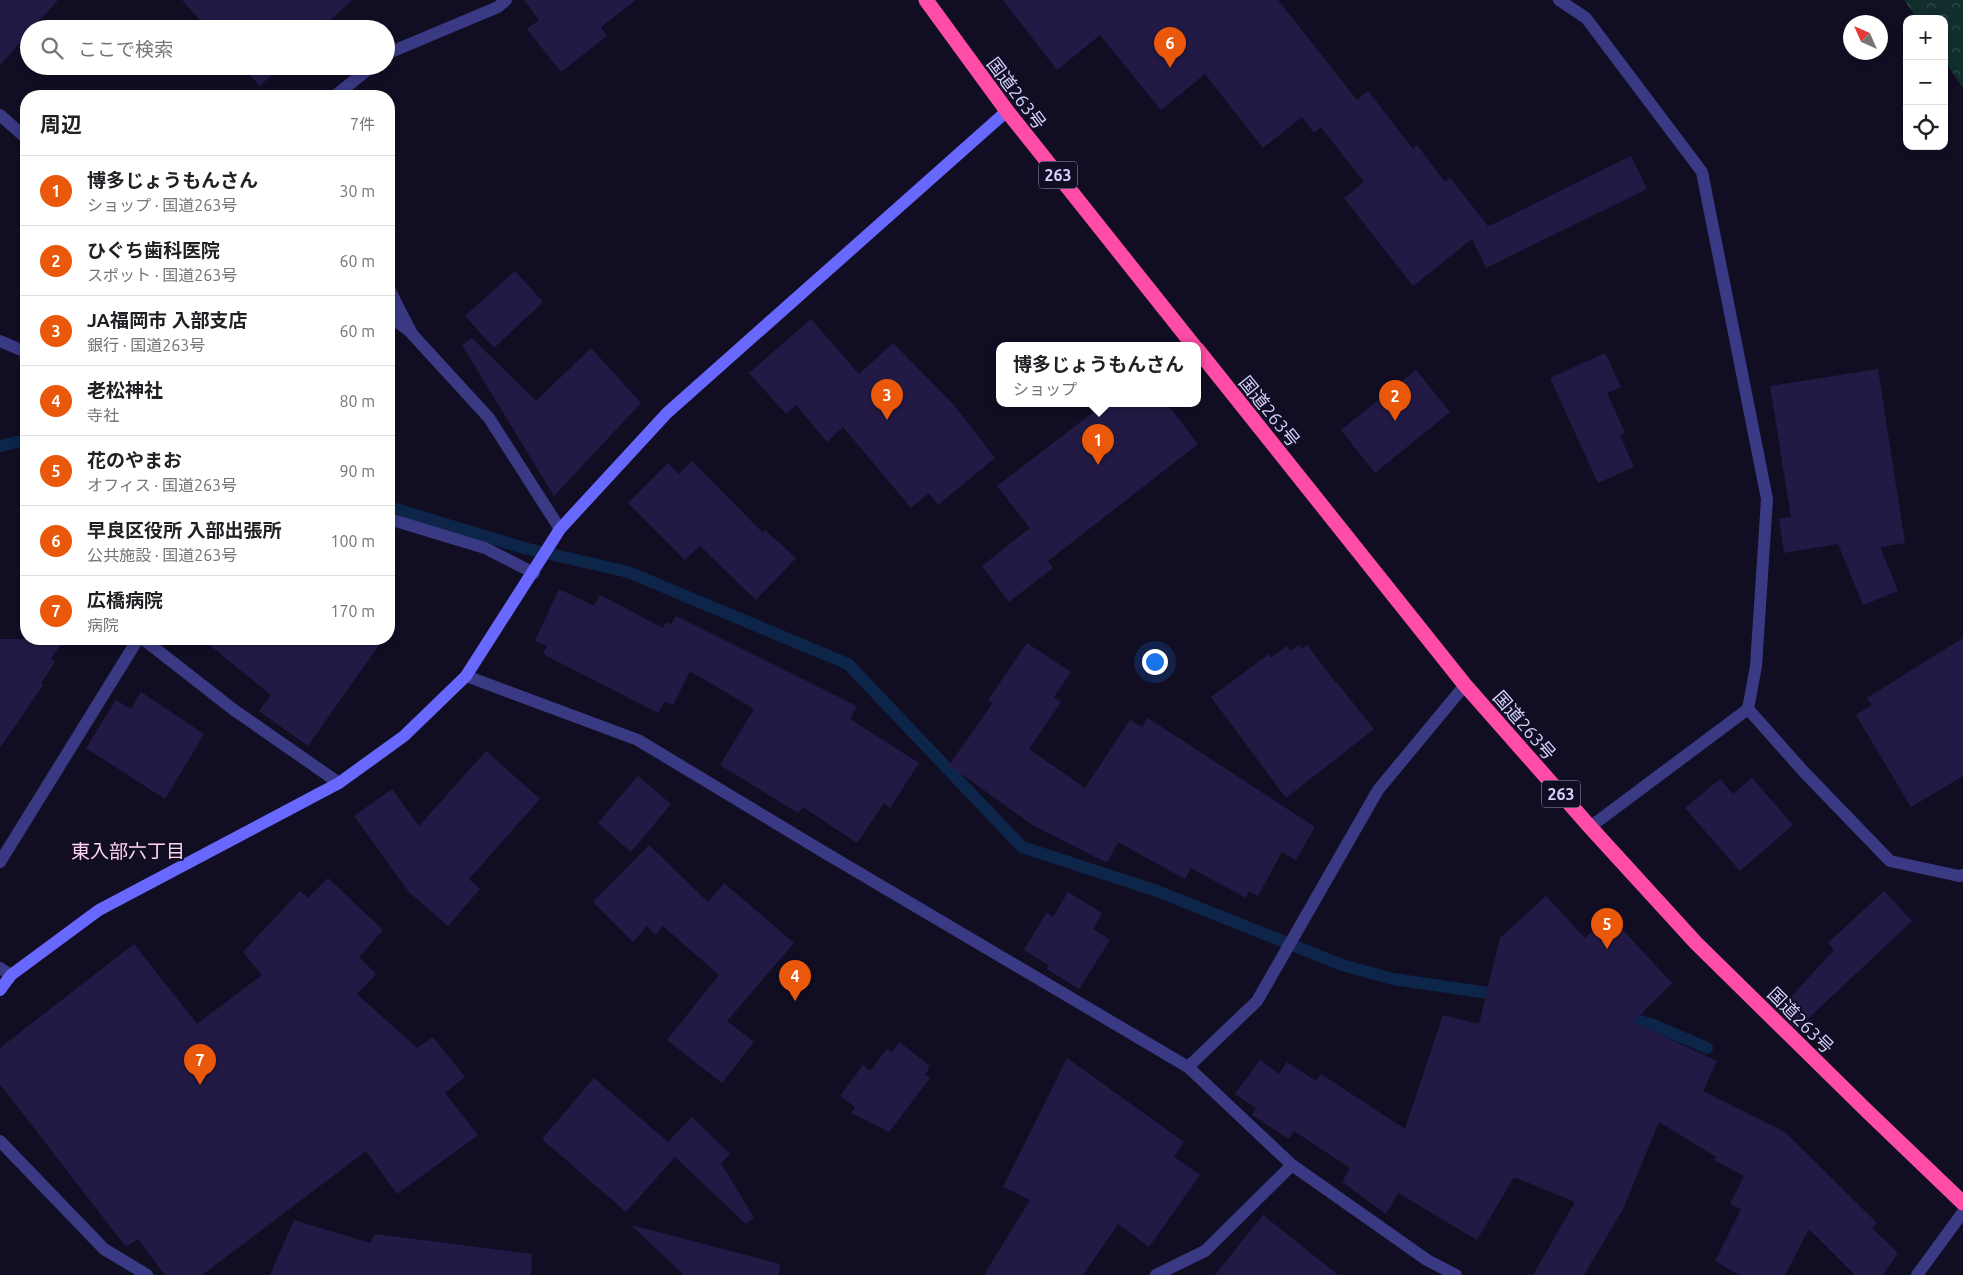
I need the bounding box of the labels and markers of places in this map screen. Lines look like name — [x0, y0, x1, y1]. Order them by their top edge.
pin: 6 — [1154, 27, 1186, 68]
pin: 3 — [871, 379, 903, 420]
pin: 2 — [1379, 380, 1411, 421]
pin: 1 — [1082, 424, 1114, 465]
pin: 5 — [1591, 908, 1623, 949]
pin: 4 — [779, 960, 811, 1001]
pin: 7 — [184, 1044, 216, 1085]

